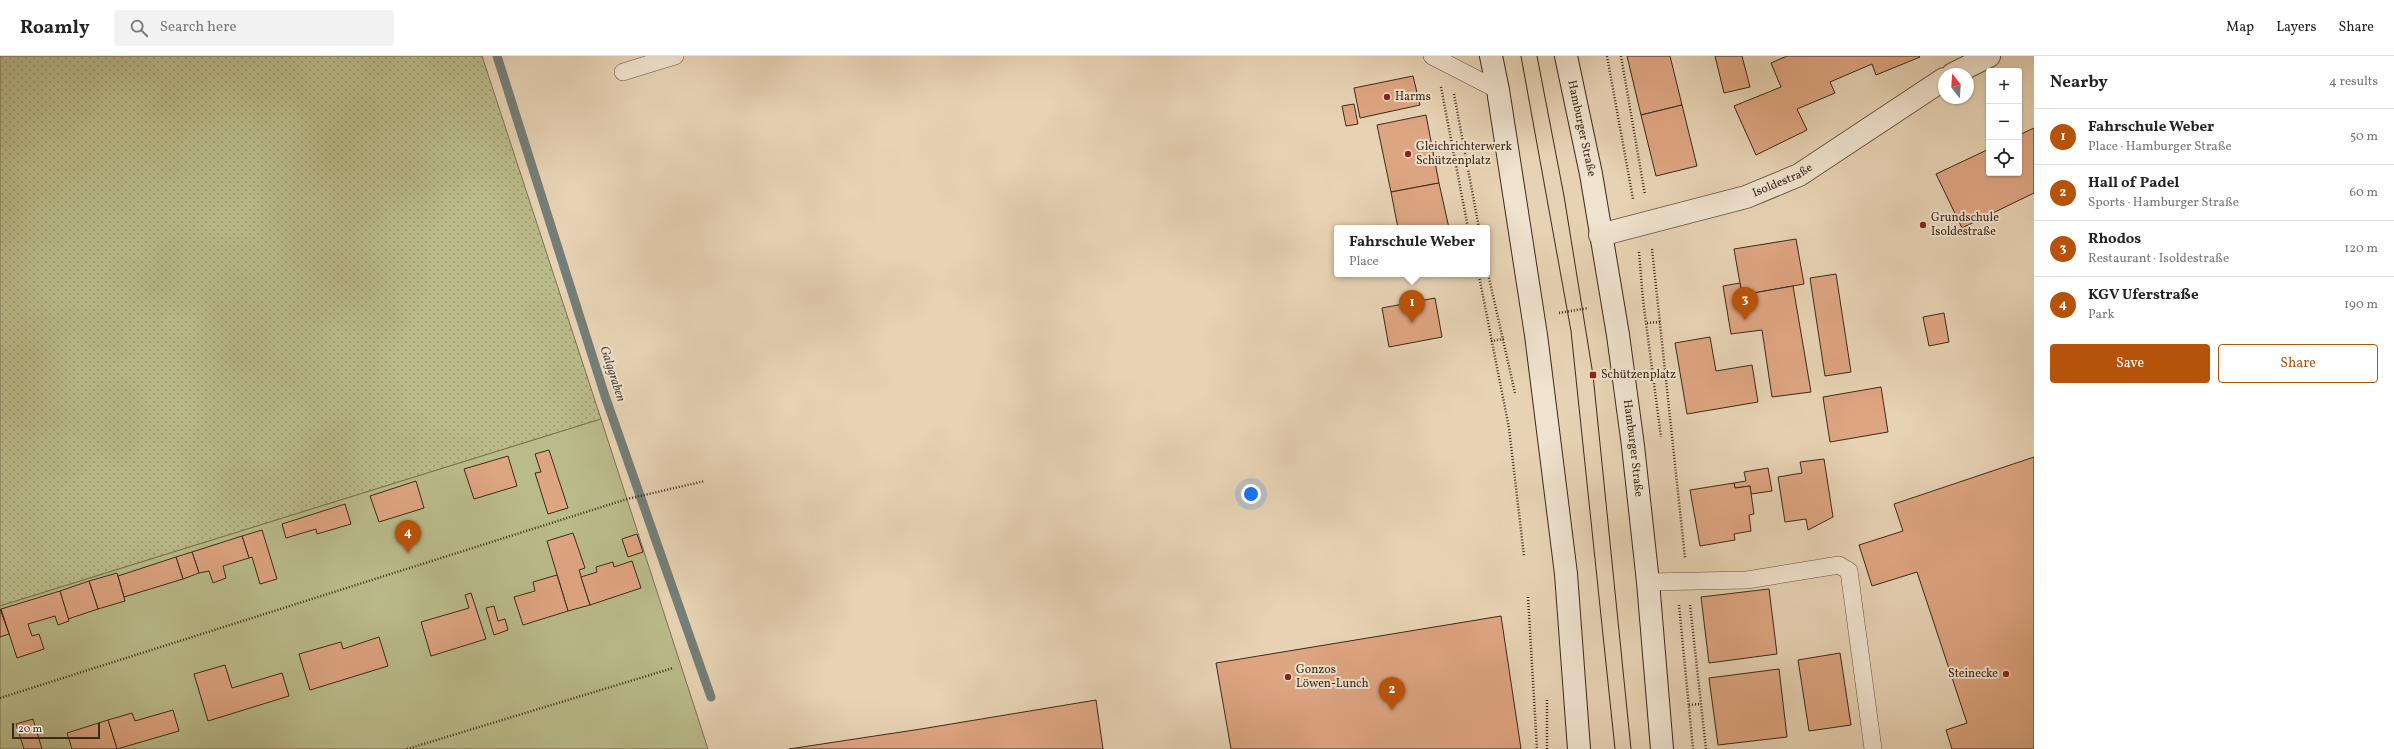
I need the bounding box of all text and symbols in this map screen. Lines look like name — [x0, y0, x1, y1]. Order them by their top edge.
search box — [114, 10, 394, 46]
text: Roamly — [20, 15, 90, 41]
icon: search — [128, 17, 150, 39]
text: Search here — [160, 17, 237, 38]
text: Map — [2226, 18, 2254, 37]
text: Layers — [2276, 18, 2316, 37]
text: Share — [2338, 18, 2374, 37]
north arrow — [1938, 68, 1974, 104]
map controls — [1986, 68, 2022, 176]
button: + — [1986, 68, 2022, 104]
text: Nearby — [2050, 71, 2108, 94]
text: 4 results — [2329, 73, 2378, 91]
street label: Hamburger Straße — [1563, 79, 1599, 178]
place label: Harms — [1395, 89, 1431, 105]
marker: Harms — [1382, 92, 1392, 102]
button: − — [1986, 104, 2022, 140]
text: Fahrschule Weber — [2088, 117, 2214, 138]
text: 1 — [2060, 128, 2066, 146]
text: 50 m — [2350, 128, 2378, 146]
text: Place · Hamburger Straße — [2088, 138, 2232, 156]
place label: Gleichrichterwerk Schützenplatz — [1416, 139, 1512, 169]
button: locate — [1986, 140, 2022, 176]
marker: Gleichrichterwerk Schützenplatz — [1403, 149, 1413, 159]
street label: Isoldestraße — [1750, 160, 1816, 201]
text: Hall of Padel — [2088, 173, 2179, 194]
text: 2 — [2060, 184, 2066, 202]
text: 60 m — [2350, 184, 2378, 202]
text: Sports · Hamburger Straße — [2088, 194, 2239, 212]
place label: Grundschule Isoldestraße — [1931, 210, 1999, 240]
marker: Grundschule Isoldestraße — [1918, 220, 1928, 230]
popup — [1334, 225, 1490, 277]
text: Rhodos — [2088, 229, 2141, 250]
text: Fahrschule Weber — [1349, 232, 1475, 253]
text: 3 — [2060, 240, 2066, 258]
text: 120 m — [2344, 240, 2378, 258]
text: Restaurant · Isoldestraße — [2088, 250, 2229, 268]
text: Place — [1349, 253, 1379, 271]
text: KGV Uferstraße — [2088, 285, 2199, 306]
pin: 3 — [1732, 287, 1758, 320]
pin: 1 — [1399, 290, 1425, 323]
text: 4 — [2059, 296, 2067, 314]
text: 190 m — [2344, 296, 2378, 314]
text: Park — [2088, 306, 2115, 324]
water label: Galggraben — [595, 344, 630, 405]
button: Save — [2050, 344, 2210, 383]
button: Share — [2218, 344, 2378, 383]
place label: Schützenplatz — [1601, 367, 1676, 383]
marker: Schützenplatz — [1588, 370, 1598, 380]
street label: Hamburger Straße — [1619, 398, 1647, 498]
your location — [1241, 484, 1261, 504]
pin: 4 — [395, 520, 421, 553]
place label: Gonzos Löwen-Lunch — [1296, 662, 1369, 692]
place label: Steinecke — [1948, 666, 1998, 682]
marker: Steinecke — [2001, 669, 2011, 679]
marker: Gonzos Löwen-Lunch — [1283, 672, 1293, 682]
pin: 2 — [1379, 677, 1405, 710]
scale bar — [12, 721, 100, 740]
text: 20 m — [18, 722, 42, 737]

